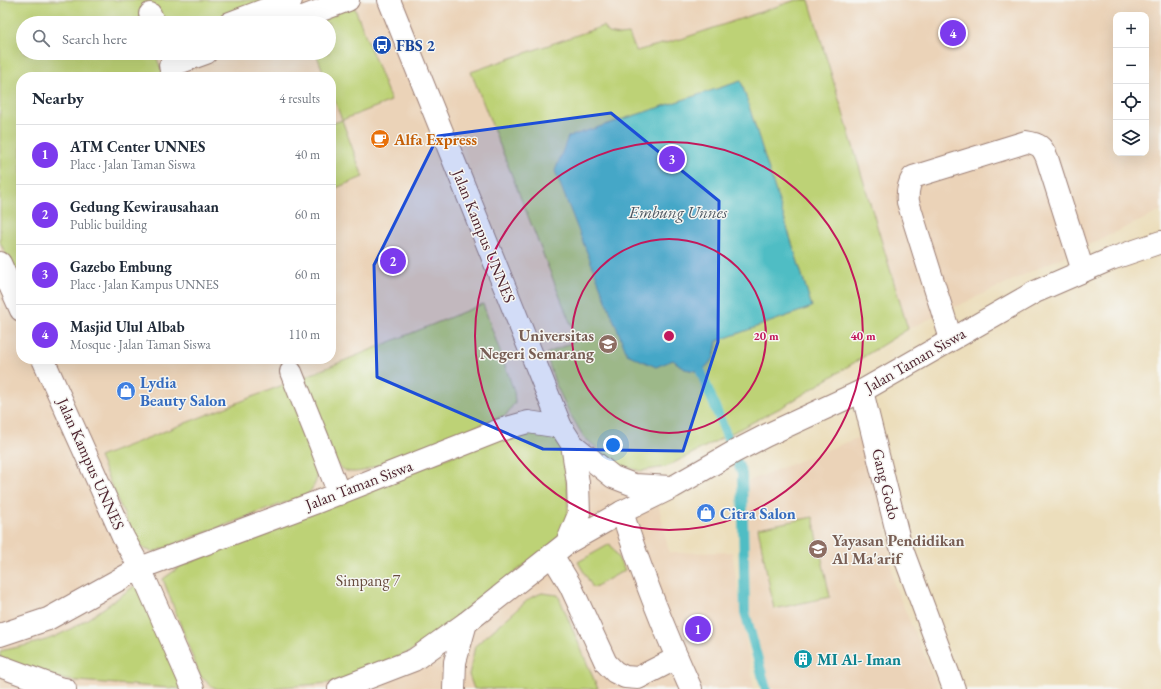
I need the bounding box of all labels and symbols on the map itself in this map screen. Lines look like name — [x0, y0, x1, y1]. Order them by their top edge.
pin: 4 — [940, 18, 966, 48]
bus stop icon: FBS 2 — [371, 34, 393, 56]
place label: FBS 2 — [396, 35, 435, 56]
cafe icon: Alfa Express — [369, 128, 391, 150]
place label: Alfa Express — [393, 129, 477, 150]
pin: 3 — [659, 144, 685, 174]
street label: Jalan Kampus UNNES — [447, 164, 520, 306]
water label: Embung Unnes — [628, 201, 727, 223]
pin: 2 — [380, 246, 406, 276]
street label: Jalan Taman Siswa — [859, 322, 970, 398]
place label: Universitas Negeri Semarang — [480, 325, 595, 364]
text: 20 m — [753, 328, 779, 344]
text: 40 m — [850, 328, 876, 344]
centre of rings — [662, 329, 676, 343]
school or university icon: Universitas Negeri Semarang — [597, 333, 619, 355]
place label: Lydia Beauty Salon — [140, 372, 226, 411]
shop icon: Lydia Beauty Salon — [115, 380, 137, 402]
street label: Jalan Kampus UNNES — [52, 393, 130, 533]
your location — [603, 435, 623, 455]
street label: Gang Godo — [867, 446, 905, 522]
street label: Jalan Taman Siswa — [301, 455, 416, 516]
shop icon: Citra Salon — [695, 502, 717, 524]
place label: Citra Salon — [720, 503, 796, 524]
place label: Yayasan Pendidikan Al Ma'arif — [831, 530, 965, 569]
school or university icon: Yayasan Pendidikan Al Ma'arif — [807, 538, 829, 560]
park label: Simpang 7 — [336, 570, 401, 591]
pin: 1 — [685, 614, 711, 644]
building icon: MI Al- Iman — [792, 648, 814, 670]
place label: MI Al- Iman — [817, 649, 901, 670]

